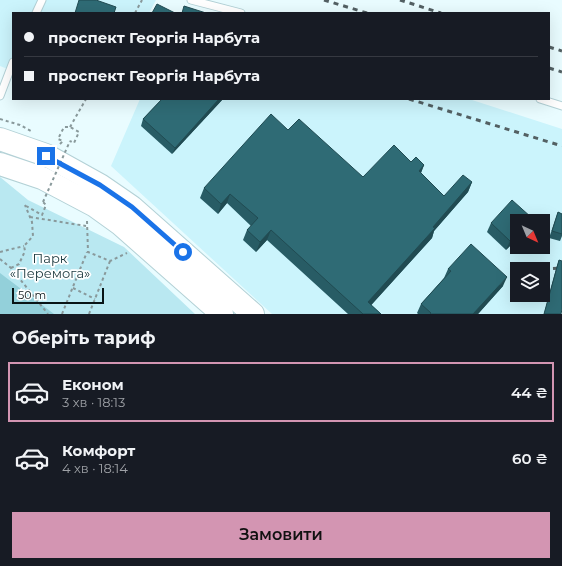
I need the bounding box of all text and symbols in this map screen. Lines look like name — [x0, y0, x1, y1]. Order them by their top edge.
text: проспект Георгія Нарбута — [48, 28, 260, 47]
text: проспект Георгія Нарбута — [48, 66, 260, 85]
route end — [37, 147, 55, 165]
north arrow — [510, 214, 550, 254]
map controls — [510, 214, 550, 302]
route start — [174, 243, 192, 261]
park label: Парк «Перемога» — [10, 250, 90, 281]
button: layers — [510, 262, 550, 302]
scale bar — [12, 286, 104, 305]
text: 50 m — [18, 288, 46, 302]
text: Оберіть тариф — [12, 327, 156, 349]
icon: car — [14, 374, 50, 410]
text: Економ — [62, 375, 124, 394]
text: 44 ₴ — [511, 383, 548, 402]
text: 3 хв · 18:13 — [62, 394, 125, 410]
icon: car — [14, 440, 50, 476]
text: Комфорт — [62, 441, 135, 460]
text: 60 ₴ — [512, 449, 548, 468]
text: 4 хв · 18:14 — [62, 460, 128, 476]
button: Замовити — [12, 512, 550, 558]

